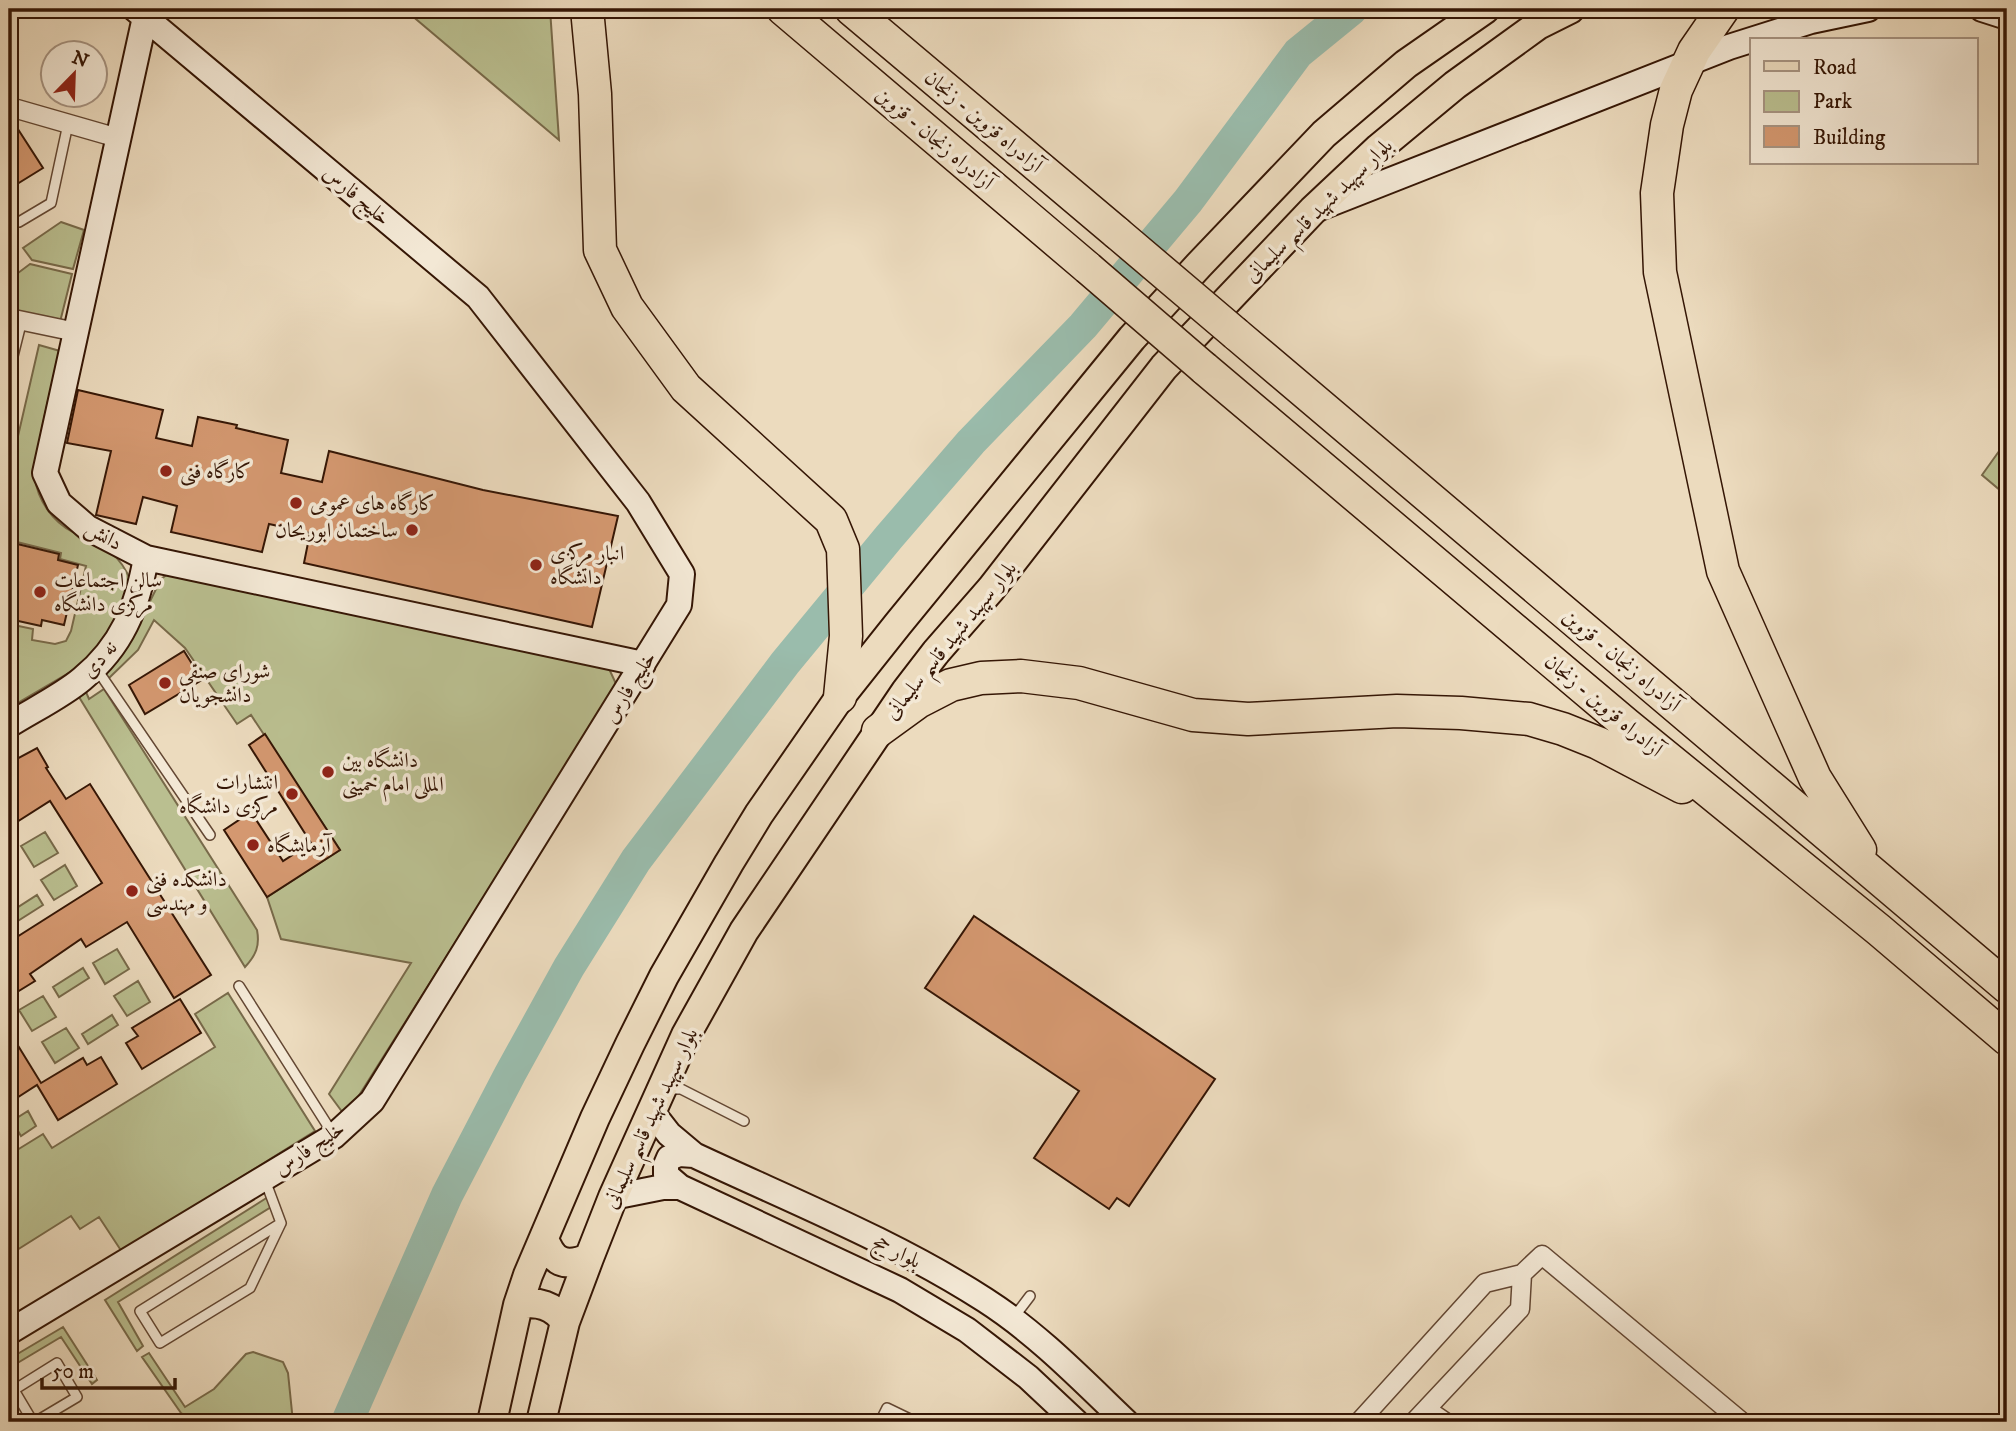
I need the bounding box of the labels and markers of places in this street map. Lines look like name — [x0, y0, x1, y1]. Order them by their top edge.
place label: کارگاه فنی — [180, 458, 252, 486]
marker: کارگاه فنی — [158, 463, 174, 479]
place label: کارگاه های عمومی — [310, 490, 435, 517]
marker: کارگاه های عمومی — [288, 495, 304, 511]
place label: ساختمان ابوریحان — [275, 518, 398, 544]
marker: ساختمان ابوریحان — [404, 522, 420, 538]
place label: انبار مرکزی داتشگاه — [550, 541, 624, 591]
marker: انبار مرکزی داتشگاه — [528, 557, 544, 573]
place label: سالن اجتماعات مرکزی دانشگاه — [54, 568, 162, 619]
marker: سالن اجتماعات مرکزی دانشگاه — [32, 584, 48, 600]
place label: شورای صنفی دانشجویان — [179, 659, 270, 709]
marker: شورای صنفی دانشجویان — [157, 675, 173, 691]
place label: دانشگاه بین المللی امام خمینی — [342, 747, 444, 802]
marker: دانشگاه بین المللی امام خمینی — [320, 764, 336, 780]
place label: انتشارات مرکزی دانشگاه — [179, 770, 278, 821]
marker: انتشارات مرکزی دانشگاه — [284, 786, 300, 802]
place label: آزمایشگاه — [267, 832, 333, 859]
marker: آزمایشگاه — [245, 837, 261, 853]
place label: دانشکده فنی و مهندسی — [146, 867, 227, 918]
marker: دانشکده فنی و مهندسی — [124, 883, 140, 899]

